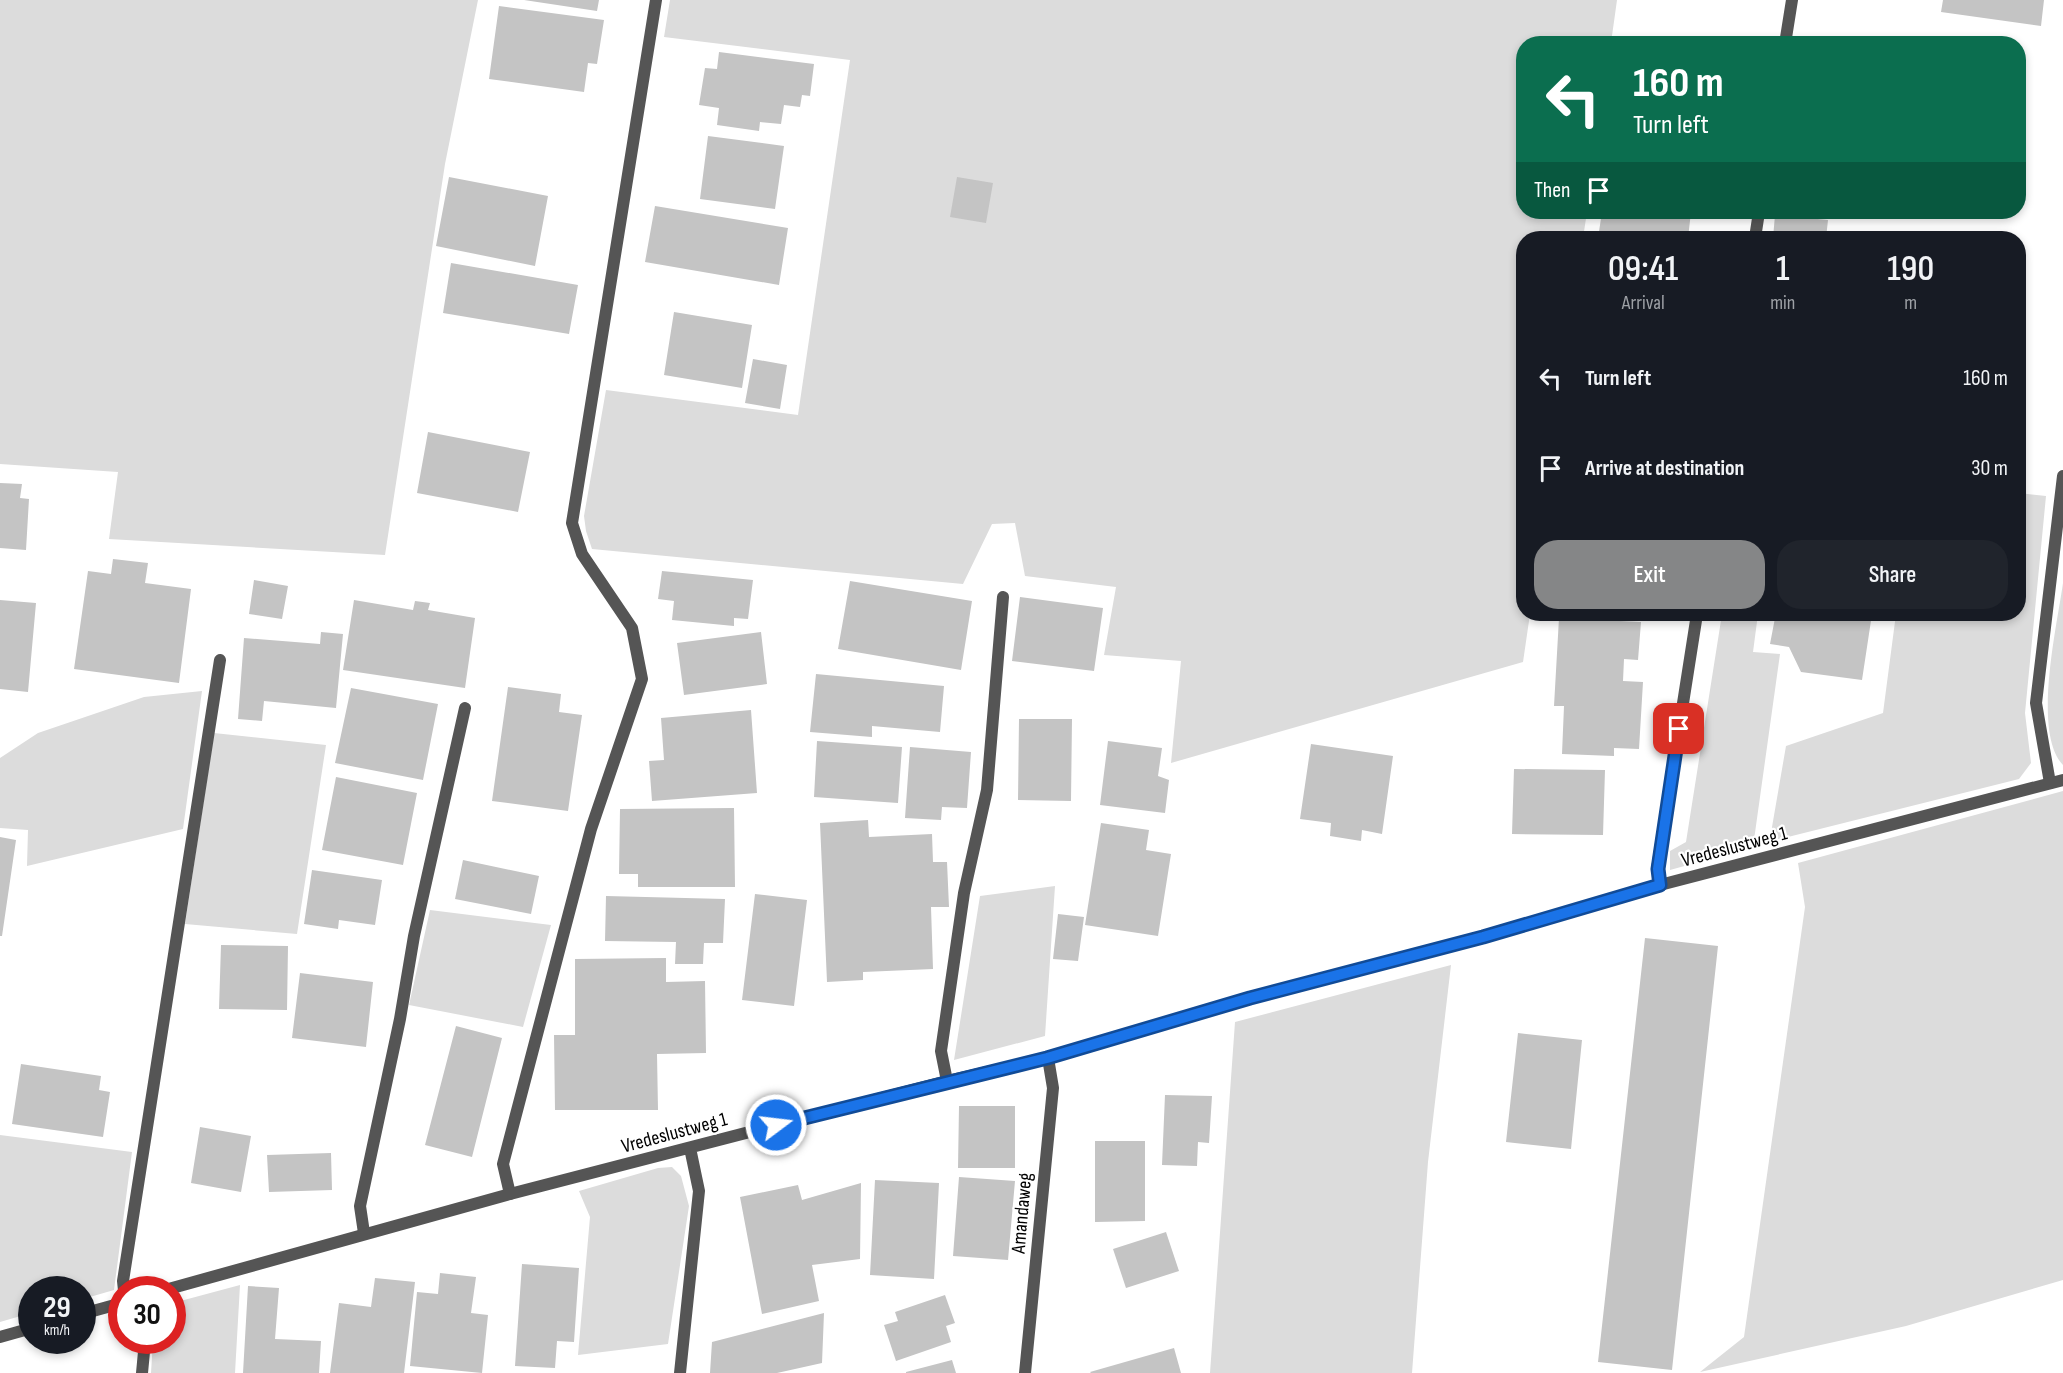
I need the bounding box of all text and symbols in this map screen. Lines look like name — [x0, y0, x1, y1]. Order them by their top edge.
text: 160 m — [1633, 58, 1724, 109]
icon: left — [1534, 60, 1612, 138]
text: Turn left — [1633, 109, 1709, 141]
icon: arrive — [1582, 174, 1615, 207]
text: Then — [1534, 177, 1570, 204]
text: 09:41 — [1608, 248, 1678, 291]
text: 1 — [1776, 248, 1790, 291]
text: 190 — [1887, 248, 1934, 291]
text: Arrival — [1622, 291, 1665, 315]
text: min — [1770, 291, 1795, 315]
text: m — [1904, 291, 1917, 315]
icon: left — [1534, 362, 1567, 395]
text: Turn left — [1585, 365, 1651, 392]
text: 160 m — [1963, 365, 2008, 392]
icon: arrive — [1534, 452, 1567, 485]
text: Arrive at destination — [1585, 455, 1744, 482]
text: 30 m — [1971, 455, 2008, 482]
button: Exit — [1534, 540, 1765, 609]
button: Share — [1777, 540, 2008, 609]
pin — [1653, 703, 1704, 754]
icon: arrive — [1662, 712, 1695, 745]
street label: Vredeslustweg 1 — [1679, 821, 1790, 873]
position arrow — [744, 1093, 808, 1157]
street label: Vredeslustweg 1 — [619, 1107, 730, 1159]
street label: Amandaweg — [1006, 1172, 1037, 1256]
speed limit sign: 30 — [108, 1276, 186, 1354]
text: 29 — [43, 1290, 71, 1326]
text: km/h — [44, 1321, 70, 1340]

